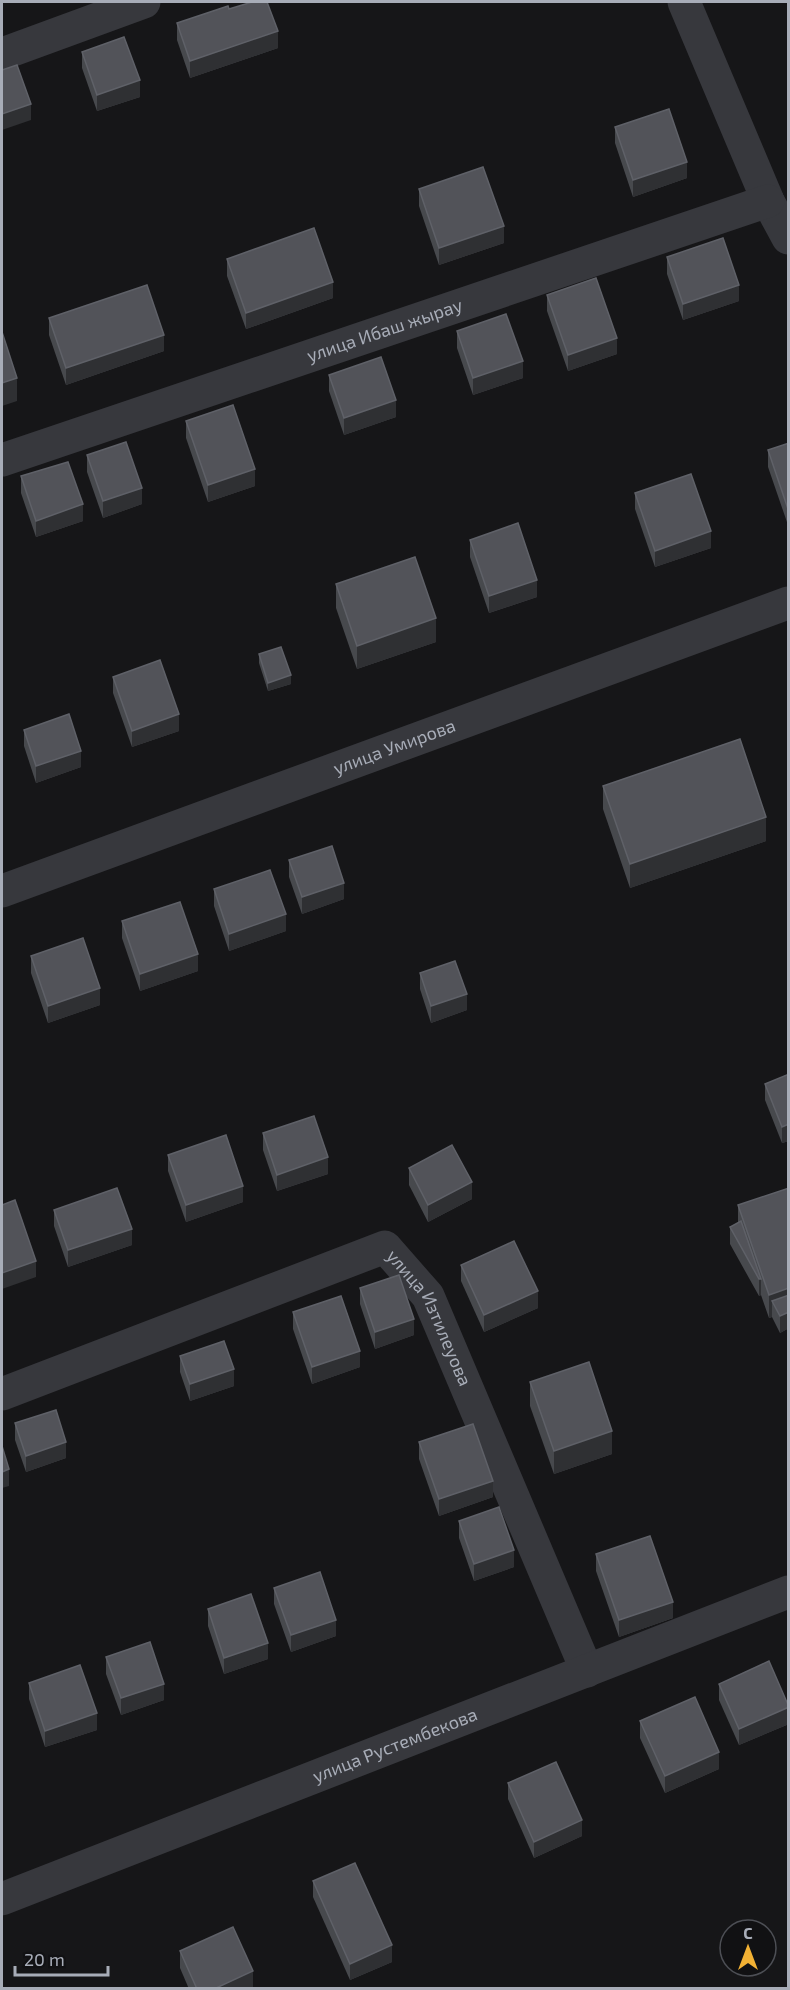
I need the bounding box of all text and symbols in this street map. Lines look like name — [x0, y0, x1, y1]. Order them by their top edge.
street label: улица Ибаш жырау — [304, 293, 465, 366]
street label: улица Умирова — [330, 714, 458, 779]
street label: улица Изтилеуова — [382, 1245, 477, 1389]
street label: улица Рустембекова — [309, 1702, 480, 1787]
north arrow — [718, 1918, 778, 1978]
text: С — [743, 1923, 753, 1942]
scale bar — [15, 1939, 108, 1977]
text: 20 m — [24, 1948, 65, 1970]

